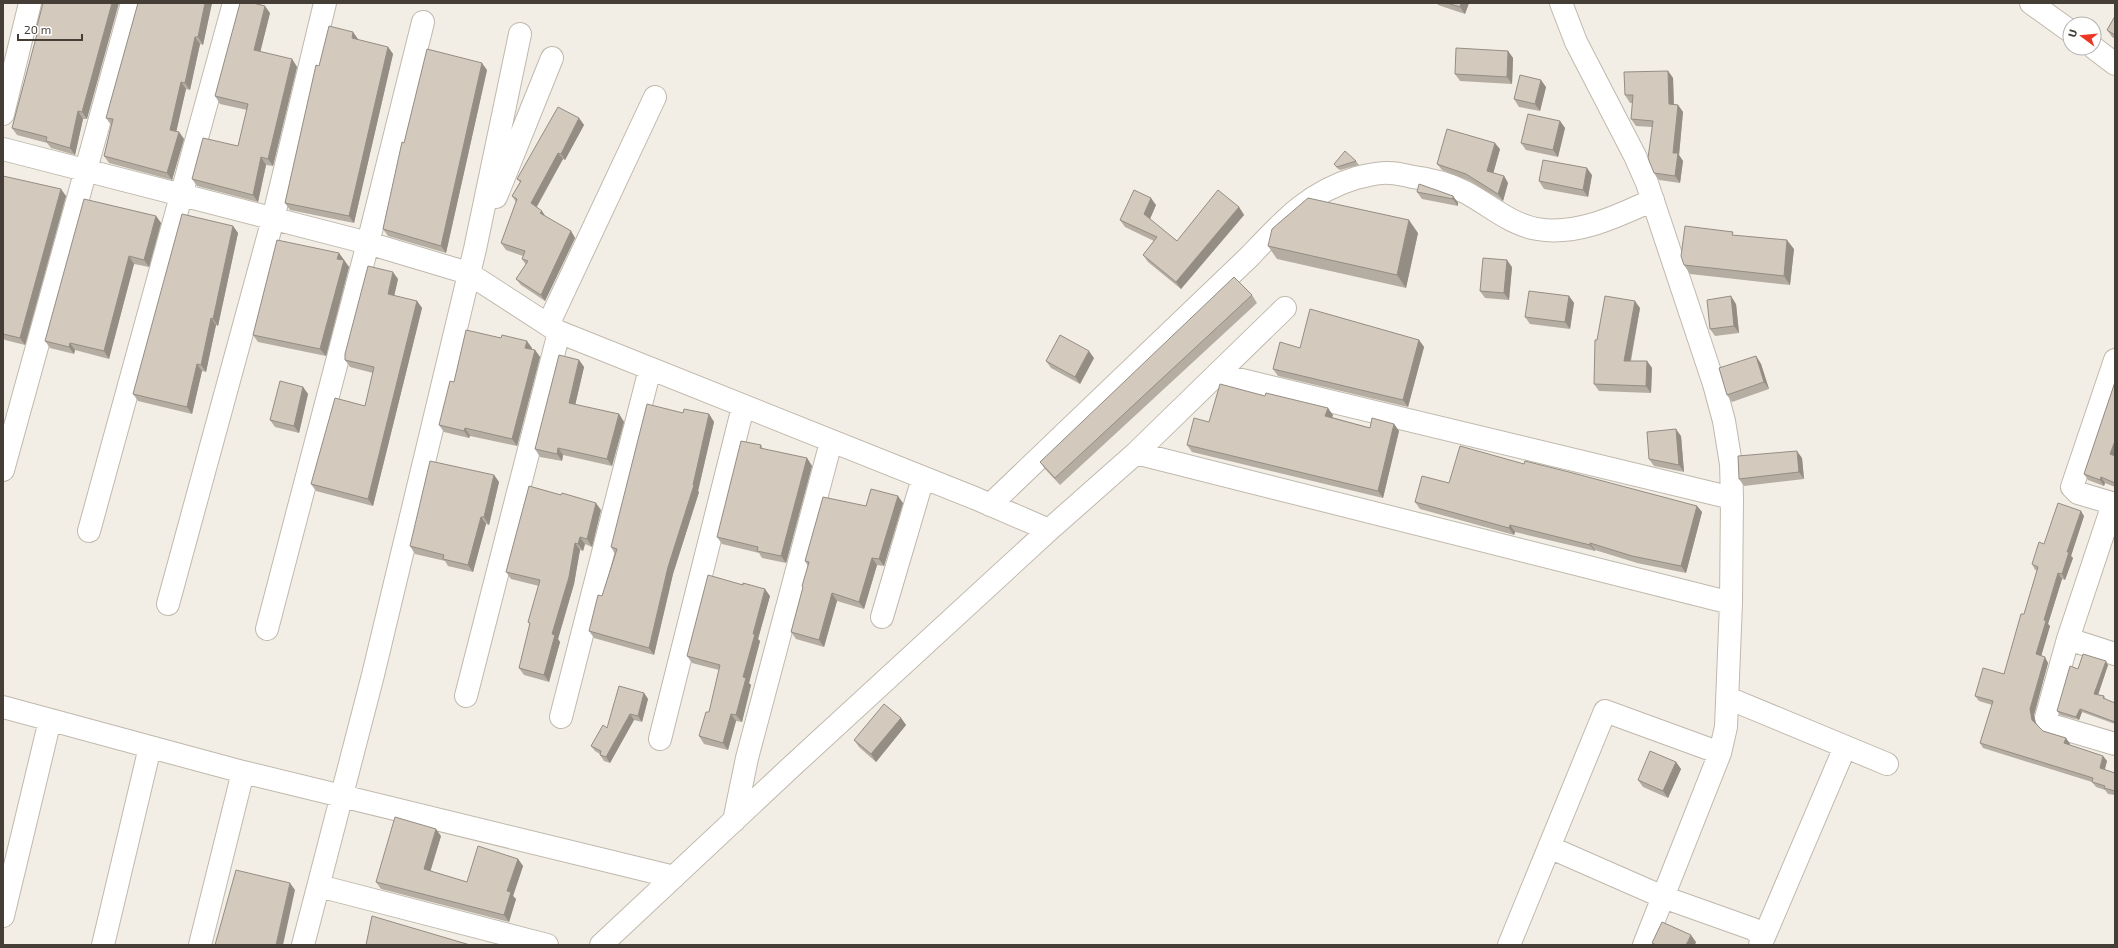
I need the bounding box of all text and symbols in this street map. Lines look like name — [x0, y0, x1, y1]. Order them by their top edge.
scale bar — [18, 16, 82, 42]
north arrow — [2062, 16, 2102, 56]
text: 20 m — [24, 22, 51, 36]
text: U — [2065, 28, 2079, 39]

